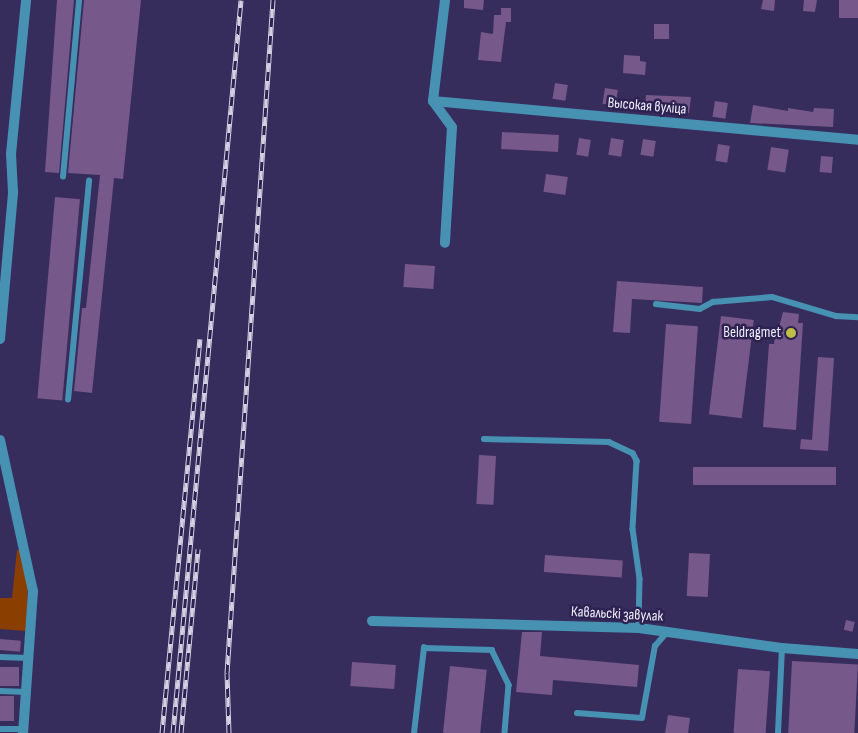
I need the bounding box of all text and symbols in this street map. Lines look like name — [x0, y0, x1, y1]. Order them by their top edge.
street label: Высокая вуліца — [607, 94, 687, 118]
place label: Beldragmet — [723, 324, 781, 342]
marker: Beldragmet — [785, 327, 797, 339]
street label: Кавальскі завулак — [570, 603, 664, 625]

